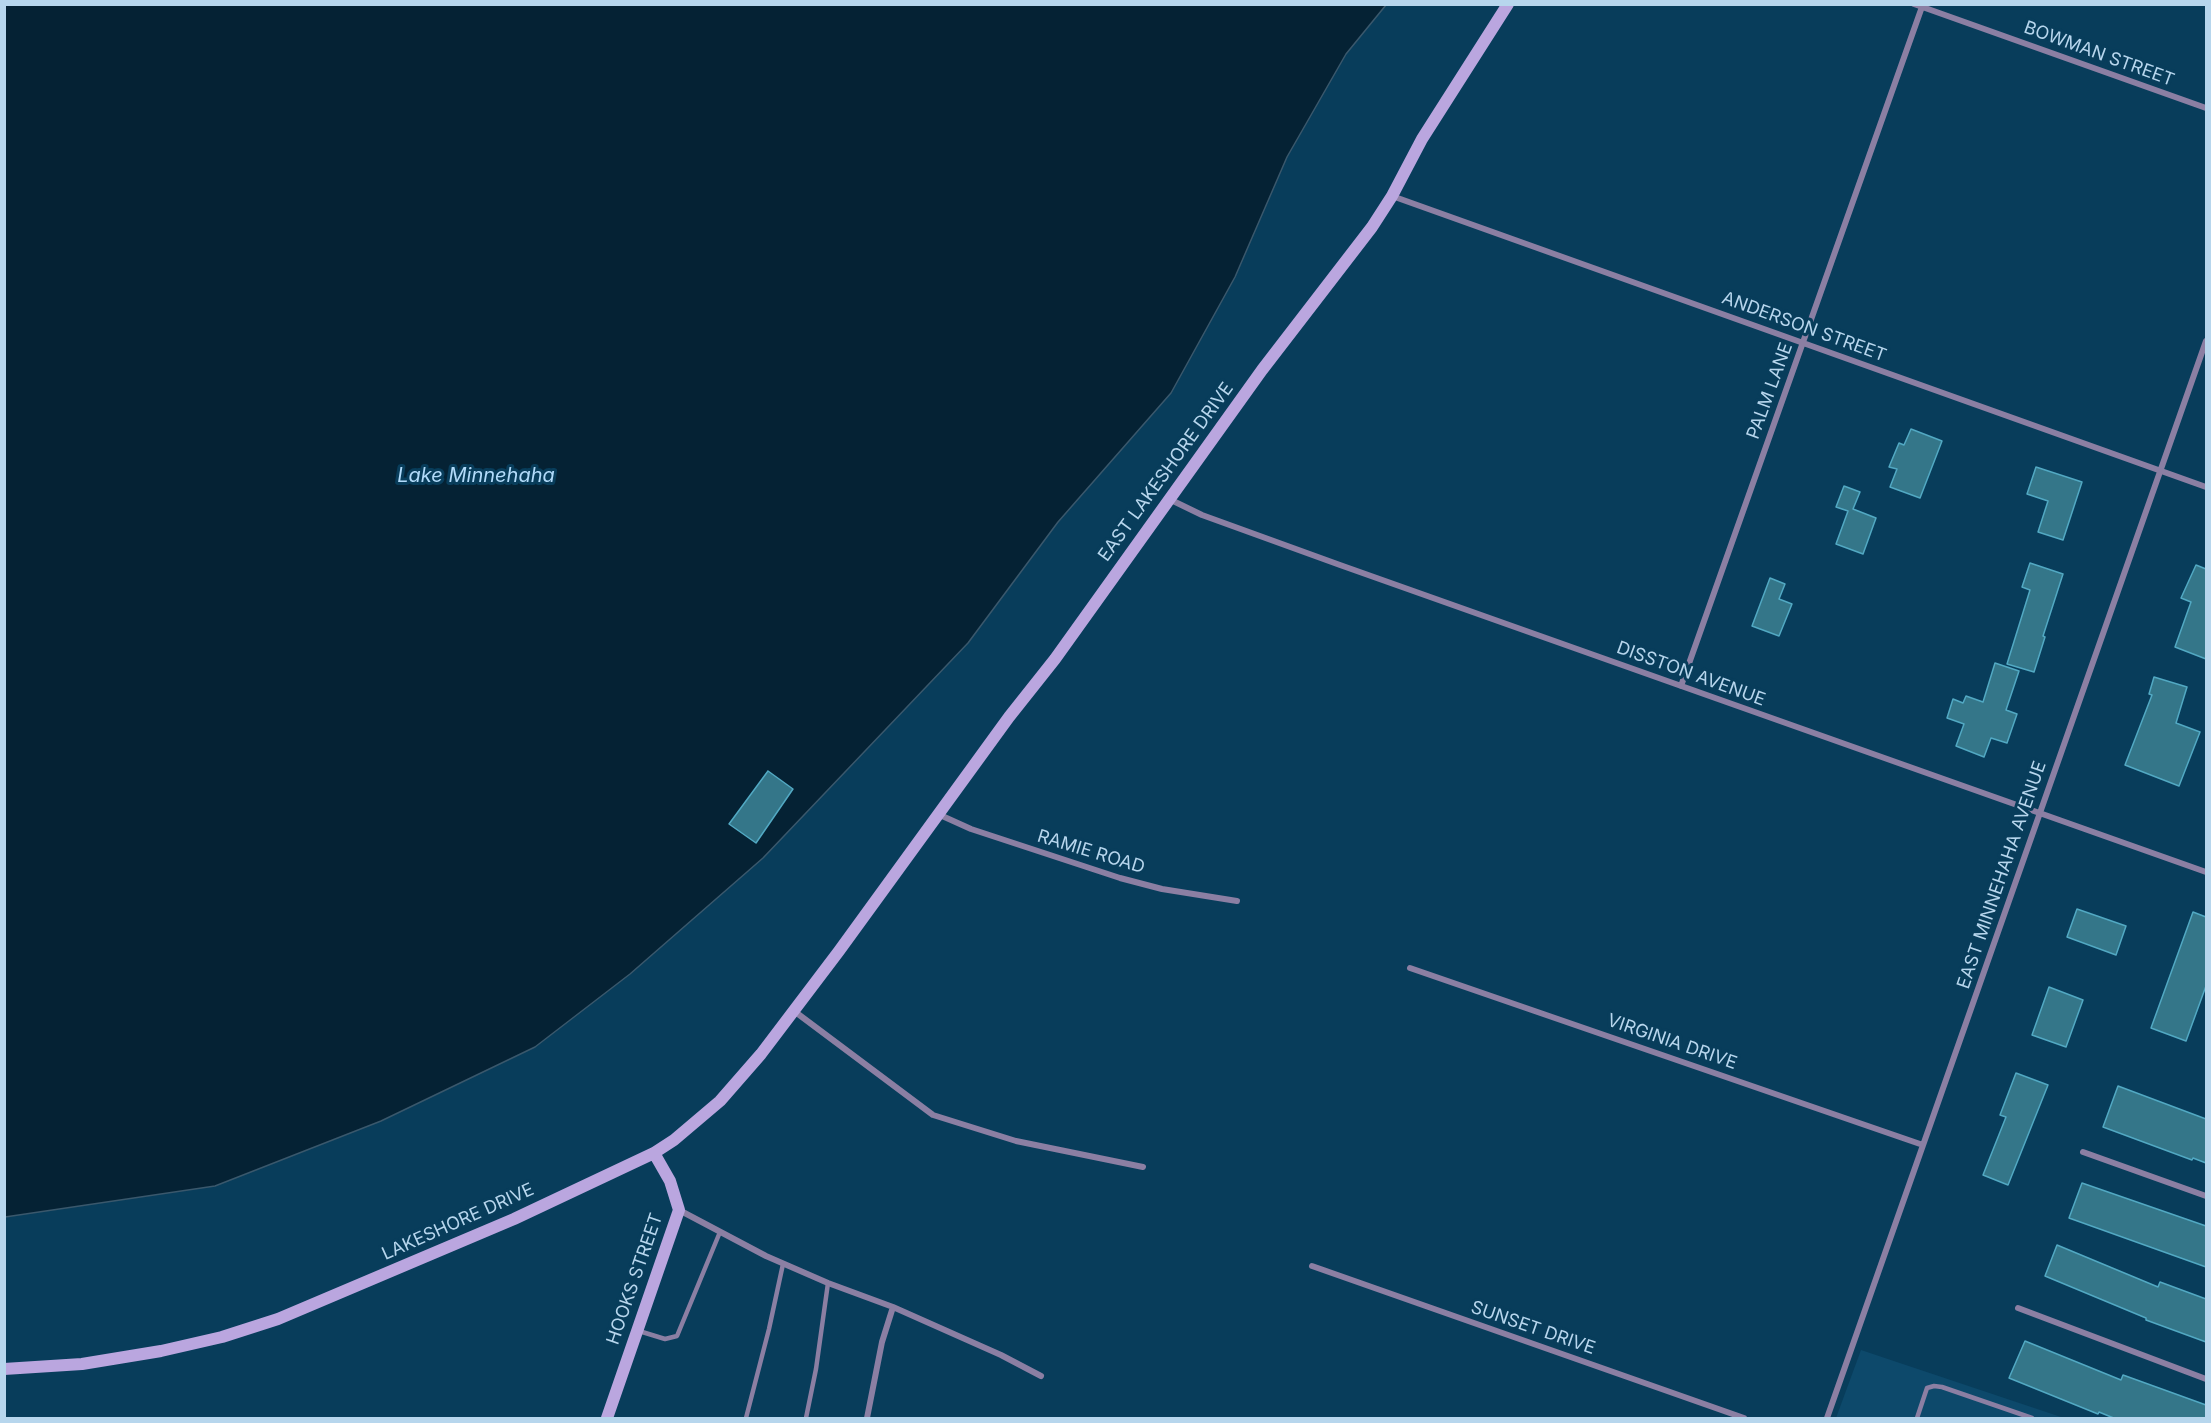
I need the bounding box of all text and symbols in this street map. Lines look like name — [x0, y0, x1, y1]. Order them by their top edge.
street label: BOWMAN STREET — [2021, 17, 2177, 91]
street label: ANDERSON STREET — [1719, 287, 1889, 367]
street label: PALM LANE — [1743, 340, 1797, 442]
street label: EAST LAKESHORE DRIVE — [1094, 378, 1238, 566]
water label: Lake Minnehaha — [397, 464, 555, 488]
street label: DISSTON AVENUE — [1614, 637, 1768, 711]
street label: EAST MINNEHAHA AVENUE — [1953, 758, 2051, 992]
street label: RAMIE ROAD — [1035, 825, 1147, 879]
street label: VIRGINIA DRIVE — [1604, 1010, 1740, 1074]
street label: LAKESHORE DRIVE — [379, 1179, 537, 1265]
street label: HOOKS STREET — [602, 1211, 668, 1347]
street label: SUNSET DRIVE — [1468, 1297, 1598, 1359]

